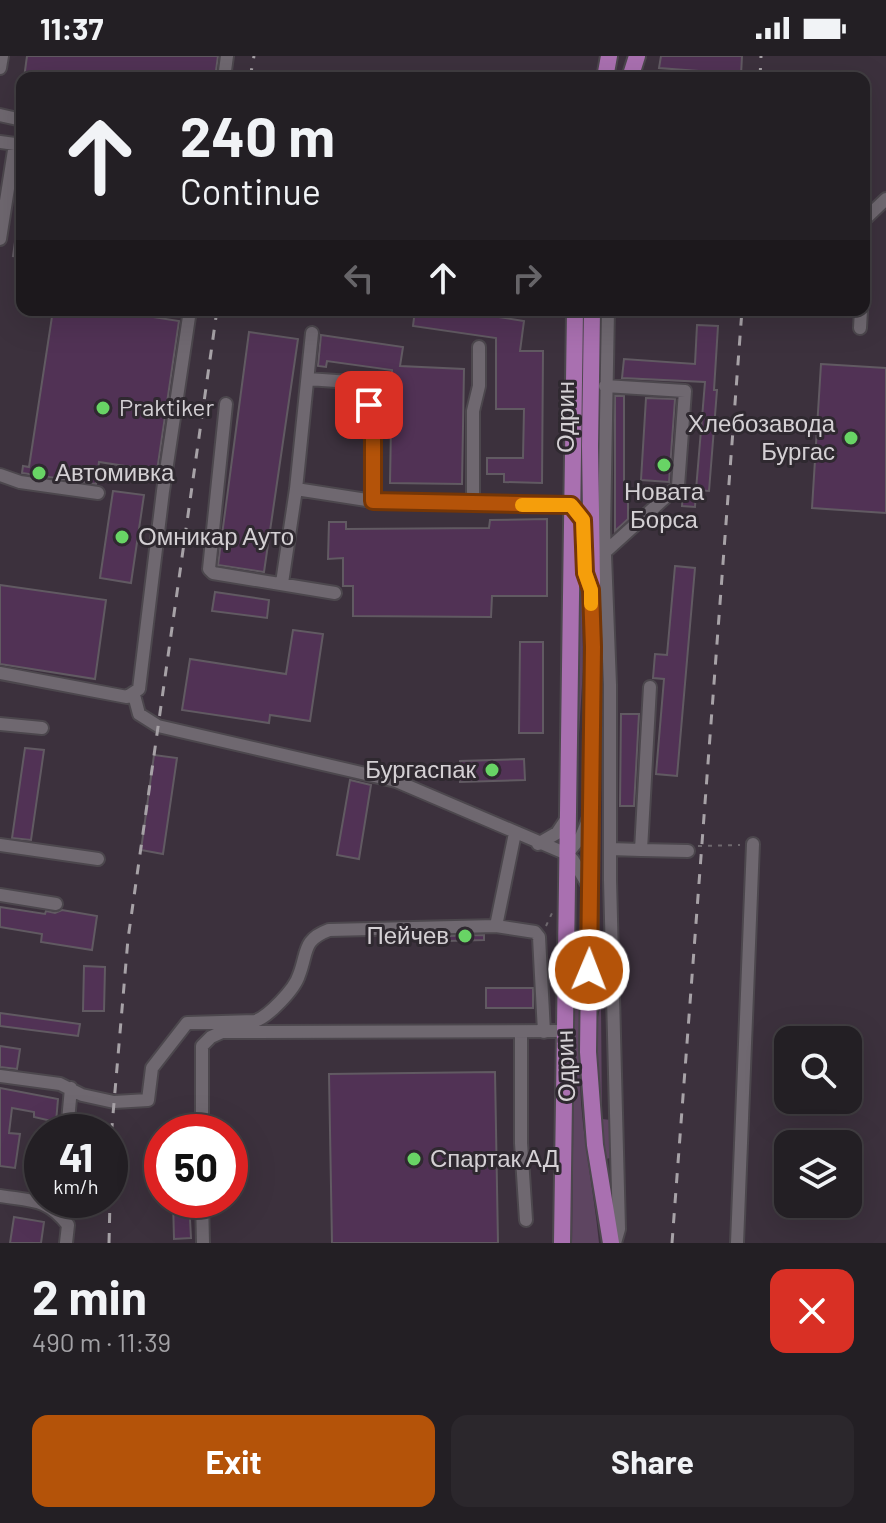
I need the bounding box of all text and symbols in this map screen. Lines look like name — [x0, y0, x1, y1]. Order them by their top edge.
text: 11:37 — [40, 10, 103, 46]
text: 240 m — [180, 101, 335, 168]
icon: ahead — [48, 104, 152, 208]
text: Continue — [180, 169, 321, 212]
icon: left — [337, 256, 381, 300]
icon: ahead — [421, 256, 465, 300]
icon: right — [505, 256, 549, 300]
pin — [335, 371, 403, 439]
street label: Одрин — [550, 381, 579, 453]
icon: arrive — [347, 383, 391, 427]
place label: Praktiker — [119, 392, 214, 421]
marker: Praktiker — [94, 399, 112, 417]
place label: Хлебозавода Бургас — [688, 408, 836, 465]
marker: Хлебозавода Бургас — [842, 429, 860, 447]
marker: Новата Борса — [655, 456, 673, 474]
place label: Автомивка — [55, 457, 175, 486]
marker: Автомивка — [30, 464, 48, 482]
place label: Новата Борса — [624, 476, 705, 533]
place label: Омникар Ауто — [138, 521, 294, 550]
marker: Омникар Ауто — [113, 528, 131, 546]
place label: Бургаспак — [365, 754, 477, 783]
marker: Бургаспак — [483, 761, 501, 779]
place label: Пейчев — [366, 920, 449, 949]
marker: Пейчев — [456, 927, 474, 945]
position arrow — [547, 928, 631, 1012]
map controls — [774, 1026, 862, 1218]
button: search — [774, 1026, 862, 1114]
street label: Одрин — [549, 1029, 580, 1103]
speed limit sign: 50 — [144, 1114, 248, 1218]
button: layers — [774, 1130, 862, 1218]
text: 41 — [59, 1132, 93, 1180]
place label: Спартак АД — [430, 1143, 559, 1172]
marker: Спартак АД — [405, 1150, 423, 1168]
text: km/h — [53, 1174, 99, 1198]
text: 2 min — [32, 1267, 147, 1325]
button: close — [770, 1269, 854, 1353]
text: 490 m · 11:39 — [32, 1326, 171, 1357]
button: Exit — [32, 1415, 435, 1507]
button: Share — [451, 1415, 854, 1507]

